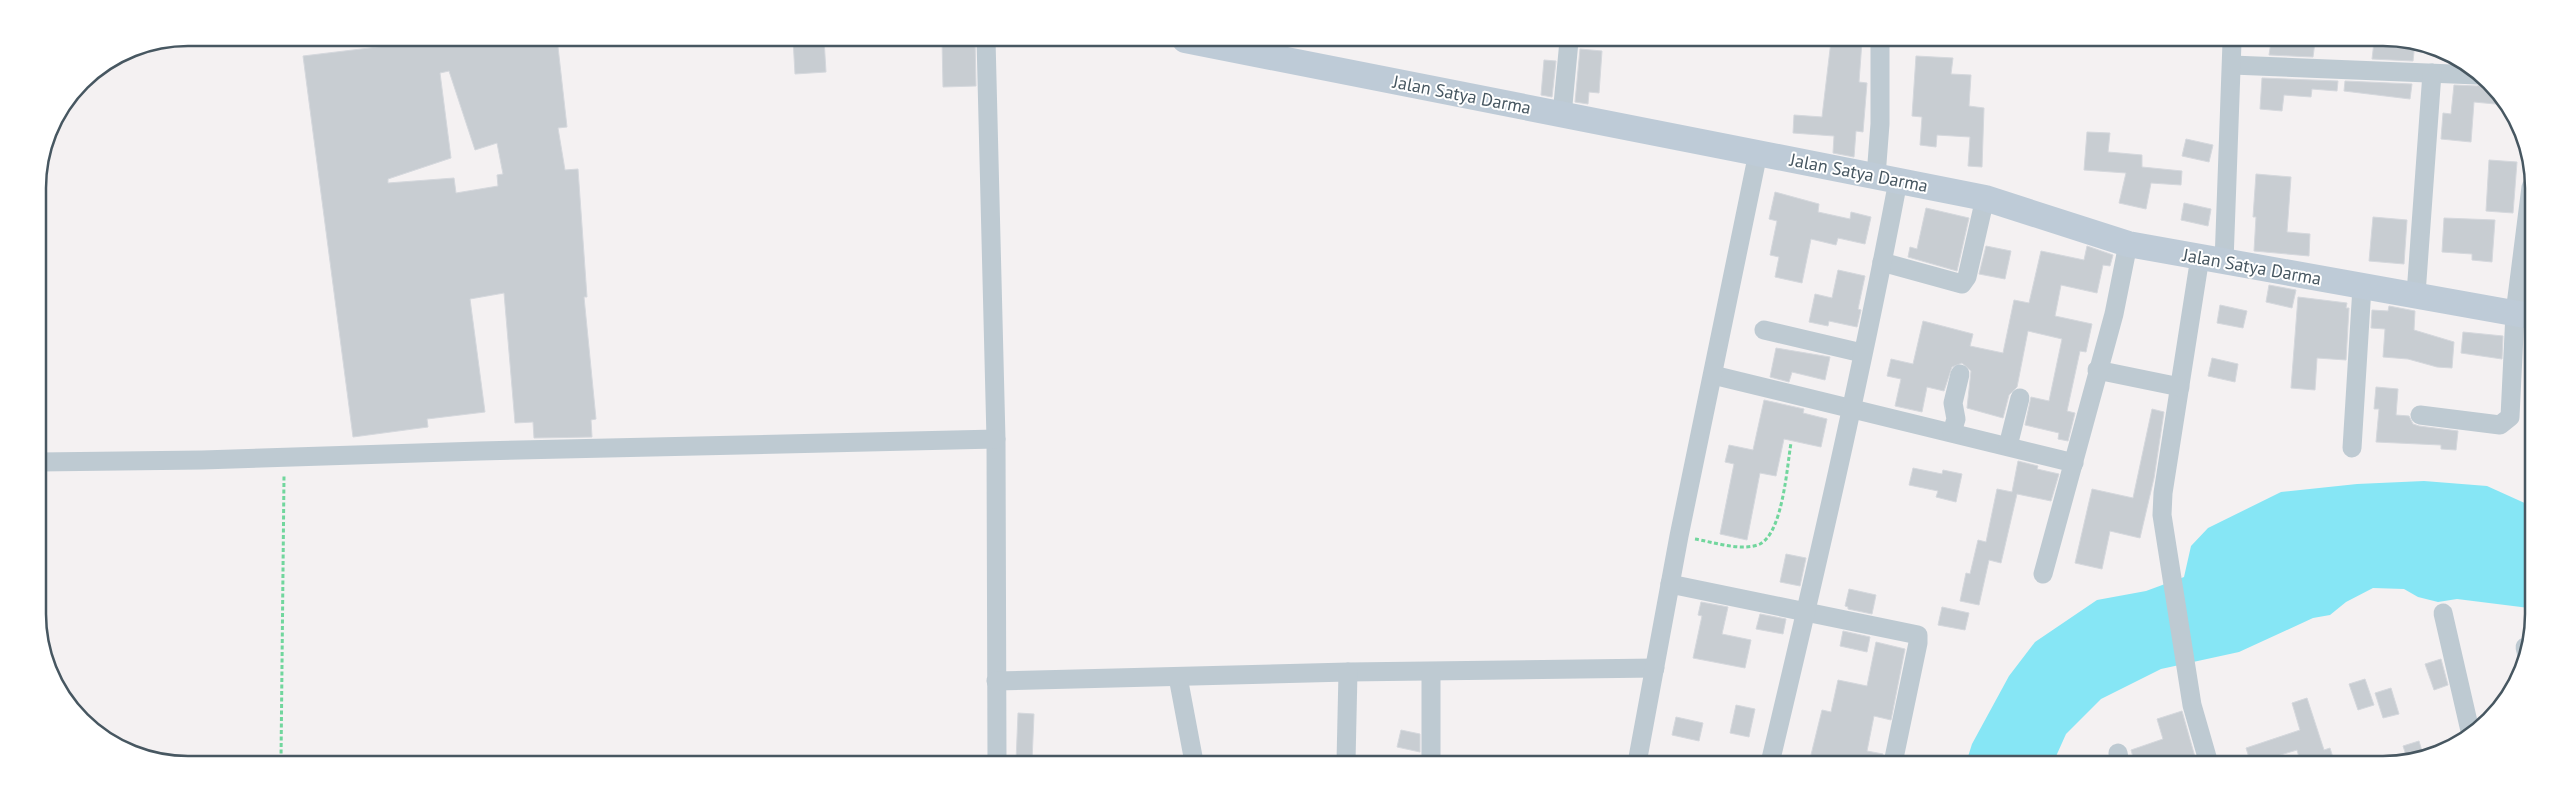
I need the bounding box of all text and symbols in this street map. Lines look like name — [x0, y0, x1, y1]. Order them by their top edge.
street label: Jalan Satya Darma — [1390, 70, 1533, 119]
street label: Jalan Satya Darma — [1787, 148, 1930, 197]
street label: Jalan Satya Darma — [2180, 243, 2323, 290]

